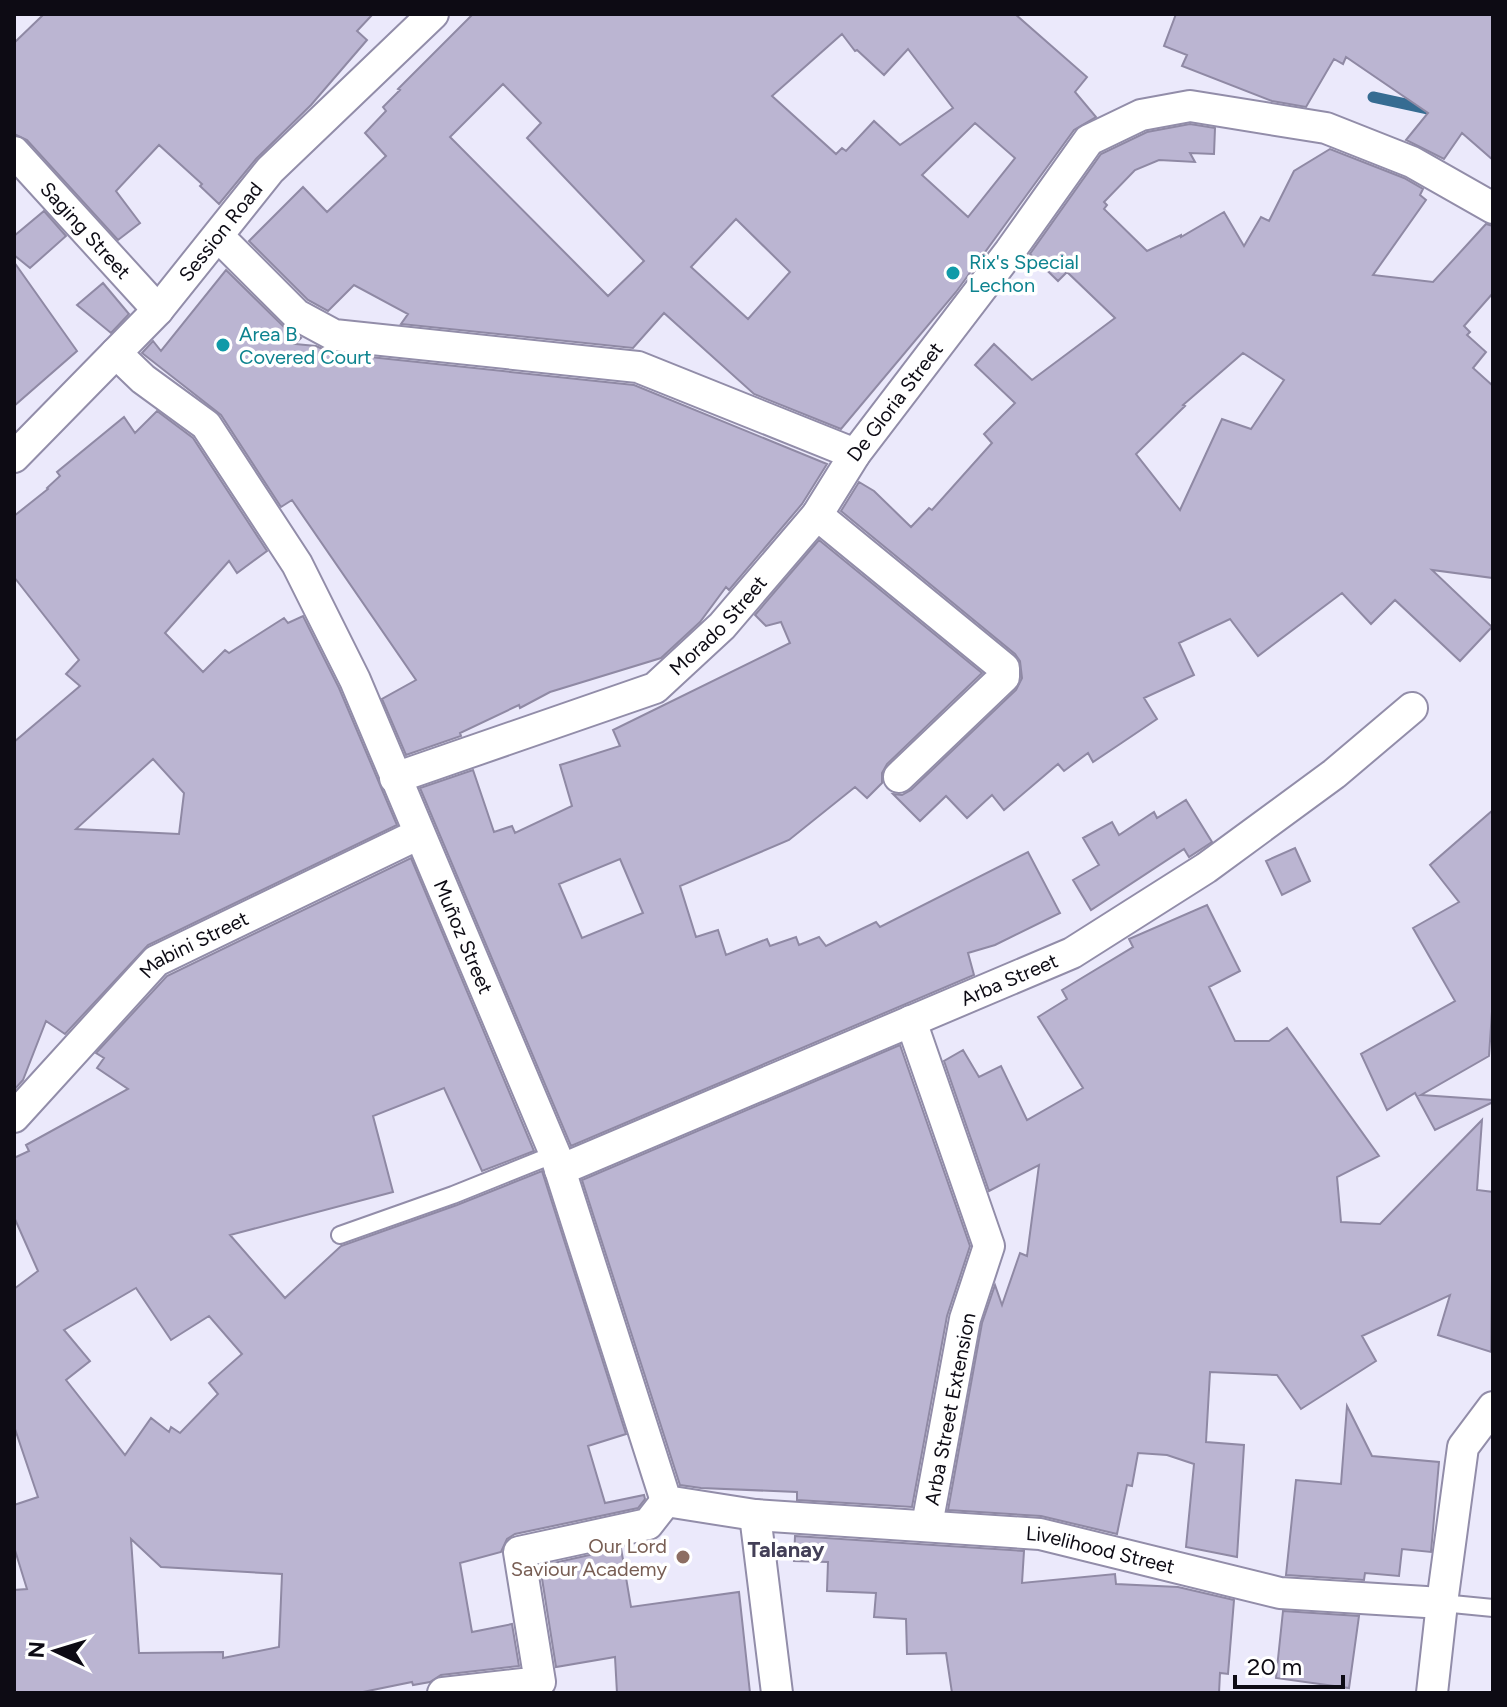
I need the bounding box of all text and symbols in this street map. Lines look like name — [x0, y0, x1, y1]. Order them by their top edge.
street label: Saging Street — [35, 177, 136, 284]
street label: Session Road — [174, 177, 268, 286]
place label: Rix's Special Lechon — [969, 250, 1079, 297]
marker: Rix's Special Lechon — [944, 264, 962, 282]
place label: Area B Covered Court — [239, 322, 372, 369]
marker: Area B Covered Court — [214, 336, 232, 354]
street label: De Gloria Street — [842, 338, 948, 466]
street label: Morado Street — [664, 571, 772, 681]
street label: Muñoz Street — [429, 876, 498, 997]
street label: Mabini Street — [134, 906, 252, 983]
street label: Arba Street — [957, 948, 1062, 1011]
street label: Arba Street Extension — [920, 1311, 980, 1507]
street label: Livelihood Street — [1025, 1521, 1177, 1579]
place label: Our Lord Saviour Academy — [511, 1534, 667, 1581]
district label: Talanay — [748, 1536, 825, 1563]
marker: Our Lord Saviour Academy — [674, 1548, 692, 1566]
north arrow — [16, 1611, 96, 1691]
scale bar — [1235, 1639, 1343, 1689]
text: N — [22, 1640, 51, 1659]
text: 20 m — [1247, 1652, 1302, 1681]

